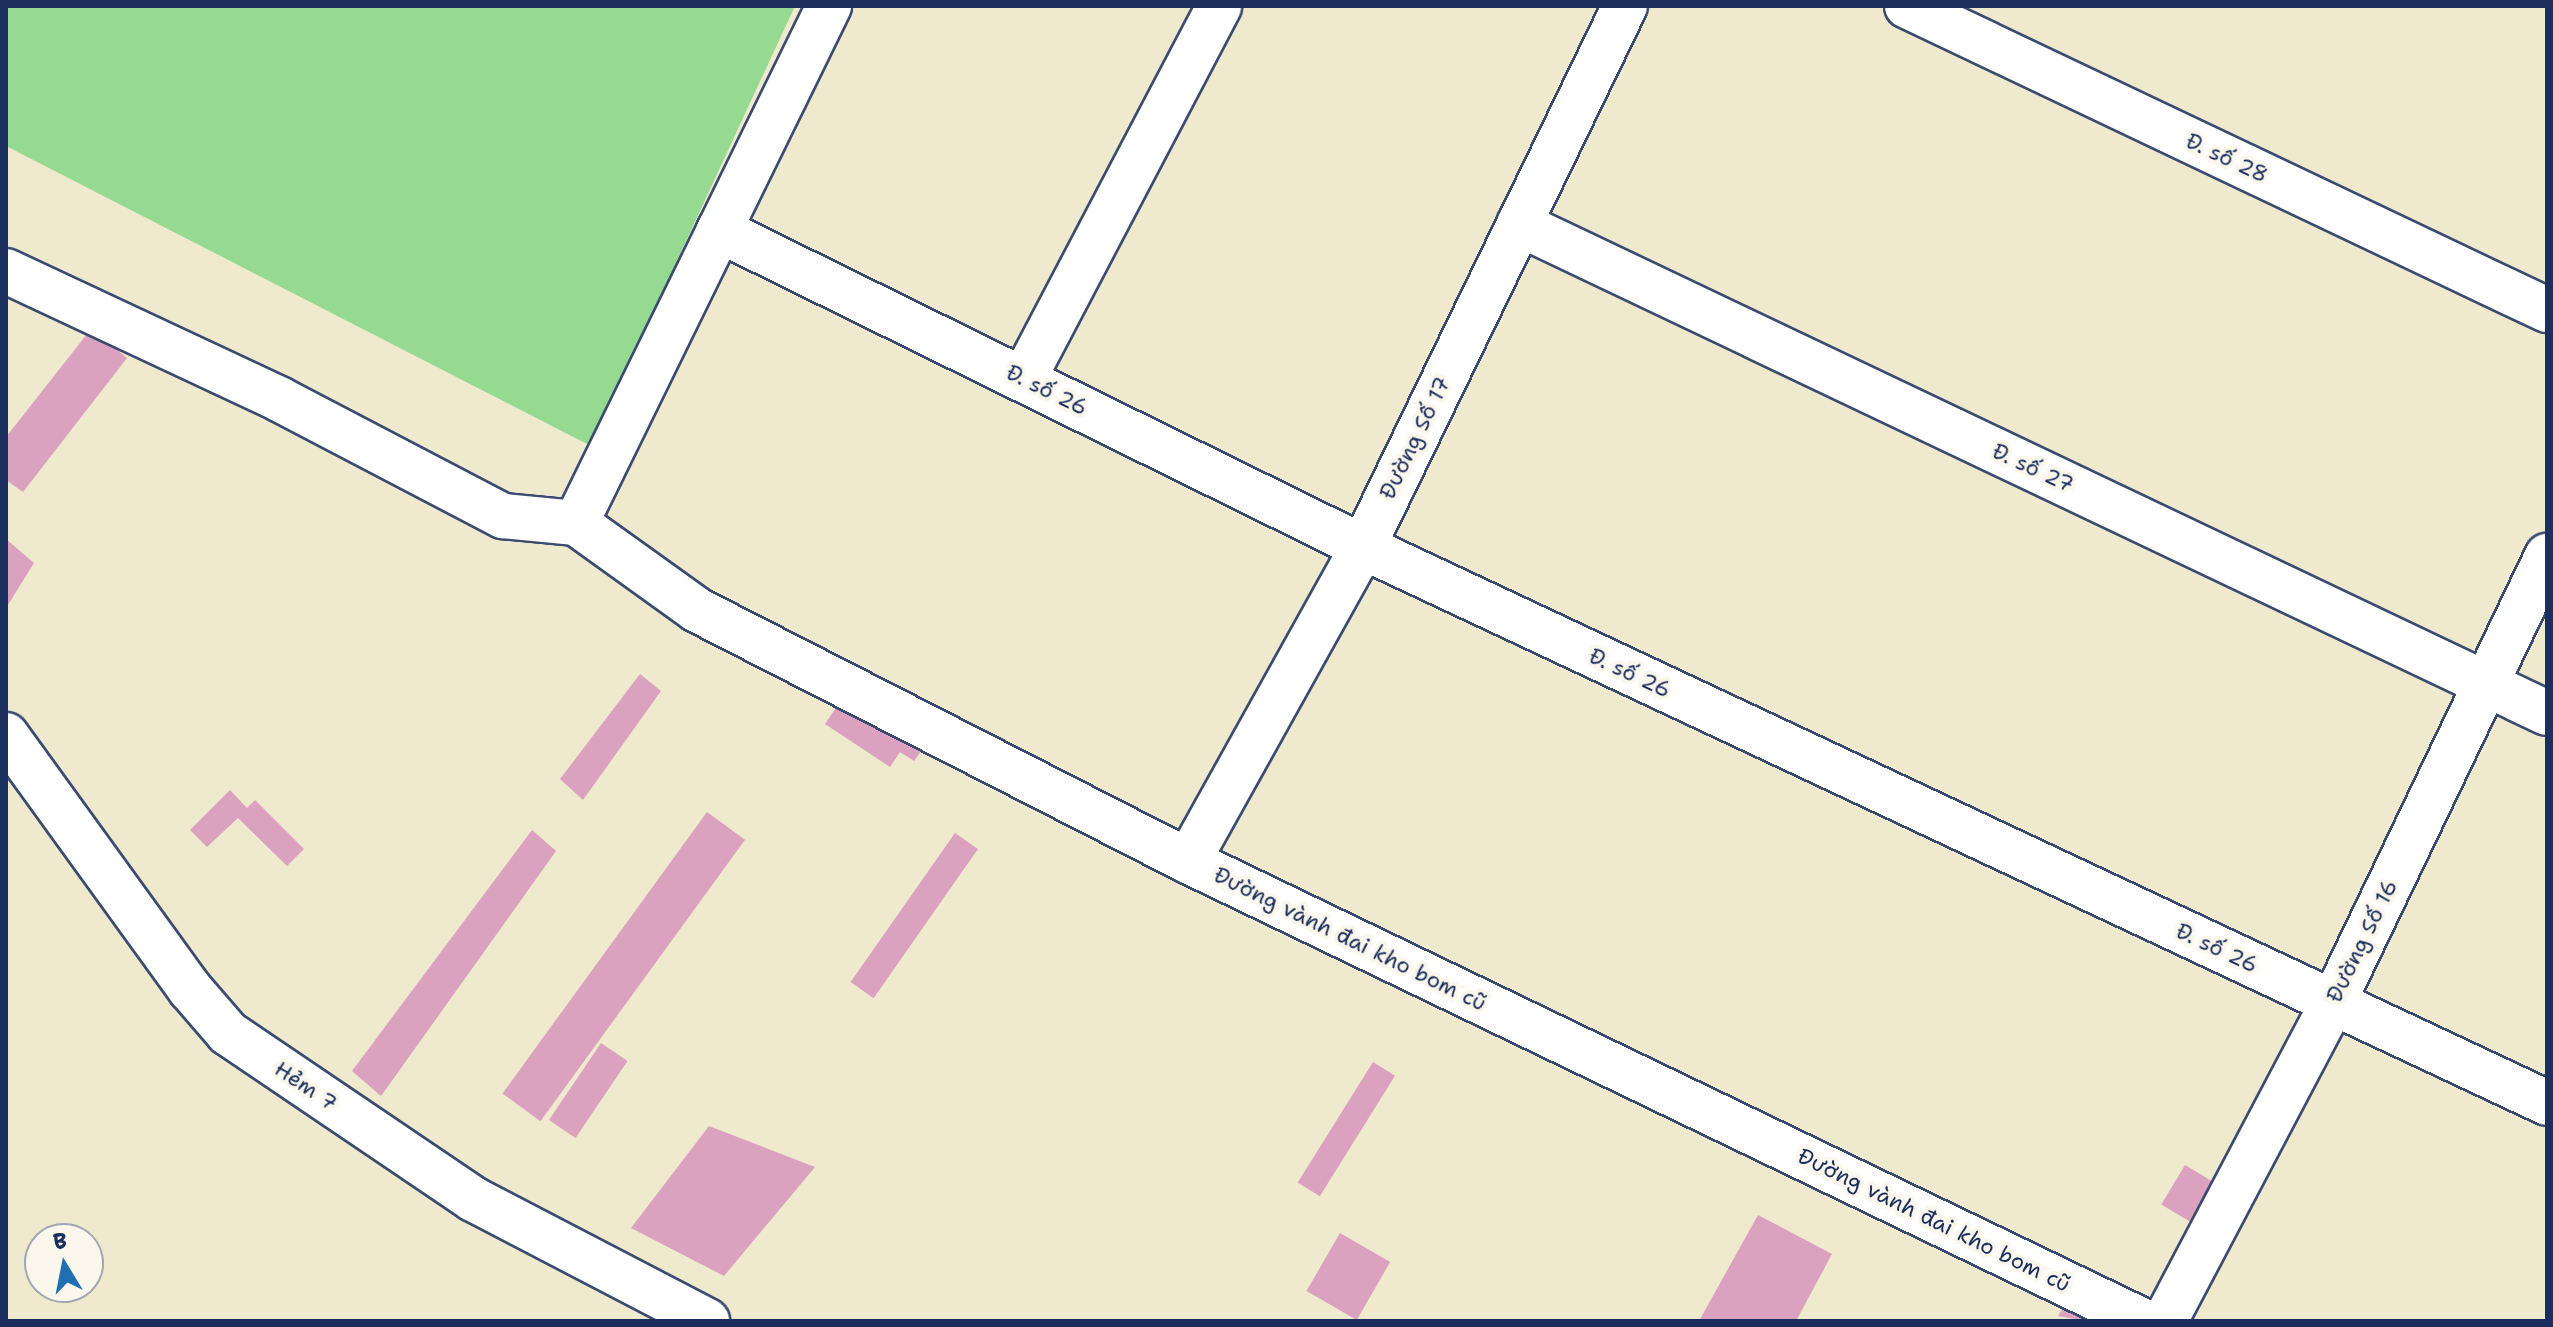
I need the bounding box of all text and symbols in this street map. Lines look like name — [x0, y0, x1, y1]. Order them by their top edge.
street label: Đ. số 28 — [2182, 128, 2272, 188]
street label: Đ. số 26 — [1002, 359, 1092, 421]
street label: Đường Số 17 — [1374, 373, 1456, 503]
street label: Đ. số 27 — [1988, 438, 2078, 498]
street label: Đ. số 26 — [1585, 643, 1675, 703]
street label: Đường vành đai kho bom cũ — [1210, 861, 1490, 1017]
street label: Đường Số 16 — [2321, 875, 2403, 1007]
street label: Đ. số 26 — [2172, 918, 2262, 978]
street label: Hẻm 7 — [270, 1056, 342, 1116]
street label: Đường vành đai kho bom cũ — [1794, 1142, 2074, 1298]
north arrow — [24, 1223, 104, 1303]
text: B — [51, 1225, 69, 1256]

